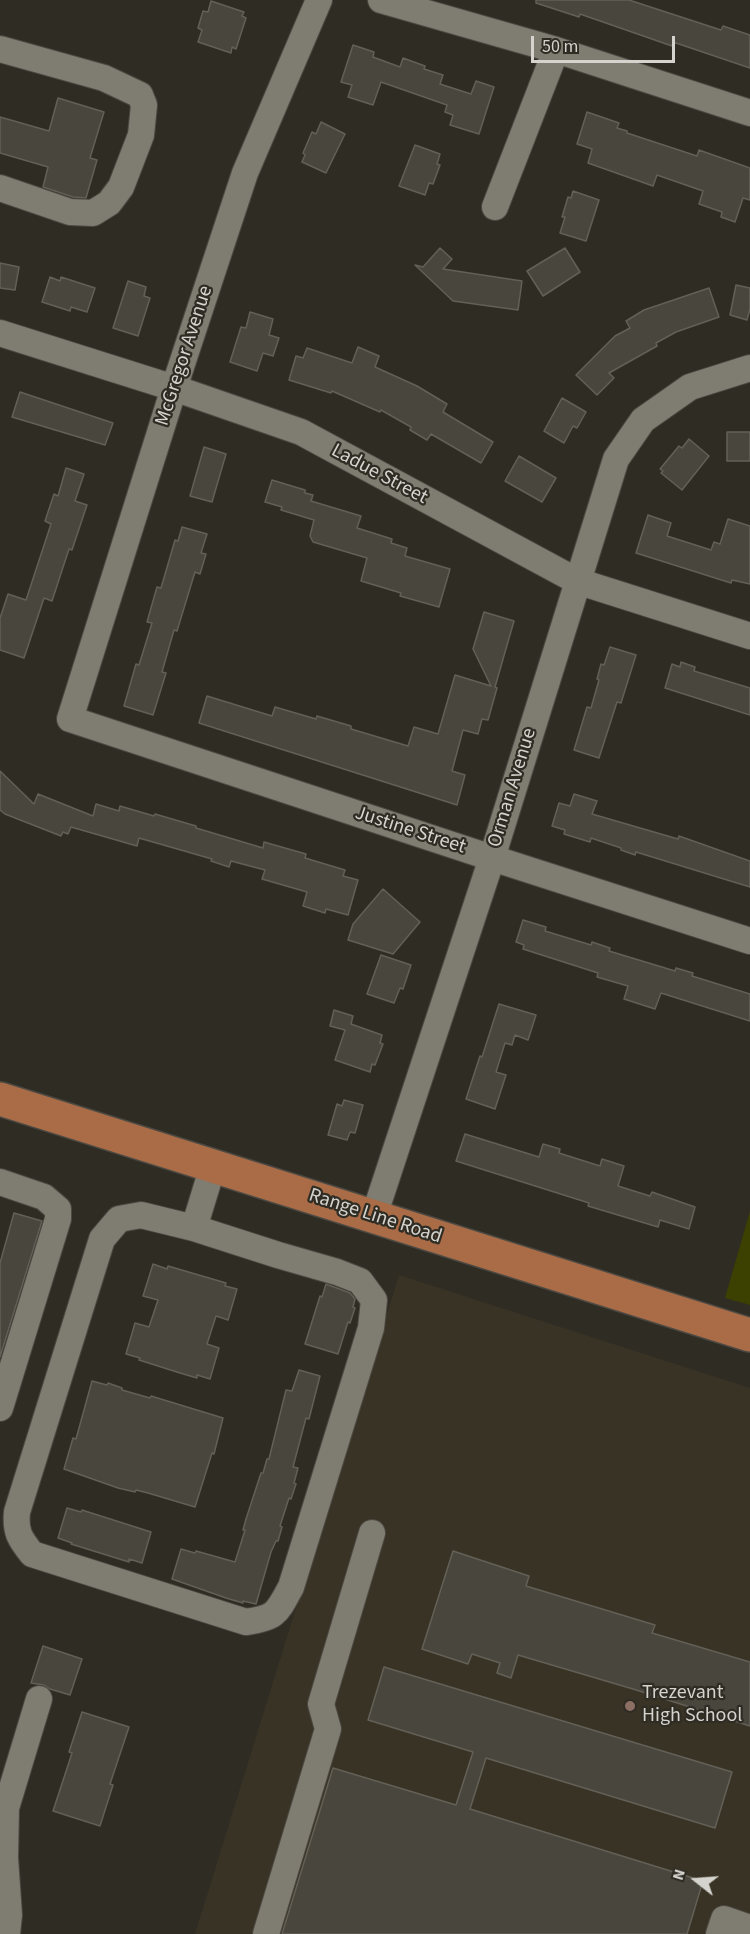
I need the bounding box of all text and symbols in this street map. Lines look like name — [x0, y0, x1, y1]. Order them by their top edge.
scale bar — [534, 24, 678, 62]
text: 50 m — [542, 34, 578, 59]
street label: McGregor Avenue — [151, 283, 219, 429]
street label: Ladue Street — [327, 440, 431, 510]
street label: Orman Avenue — [483, 725, 543, 851]
street label: Justine Street — [352, 802, 468, 860]
street label: Range Line Road — [305, 1184, 445, 1250]
place label: Trezevant High School — [642, 1682, 742, 1729]
marker: Trezevant High School — [623, 1699, 637, 1713]
north arrow — [666, 1850, 726, 1910]
text: N — [667, 1866, 691, 1883]

